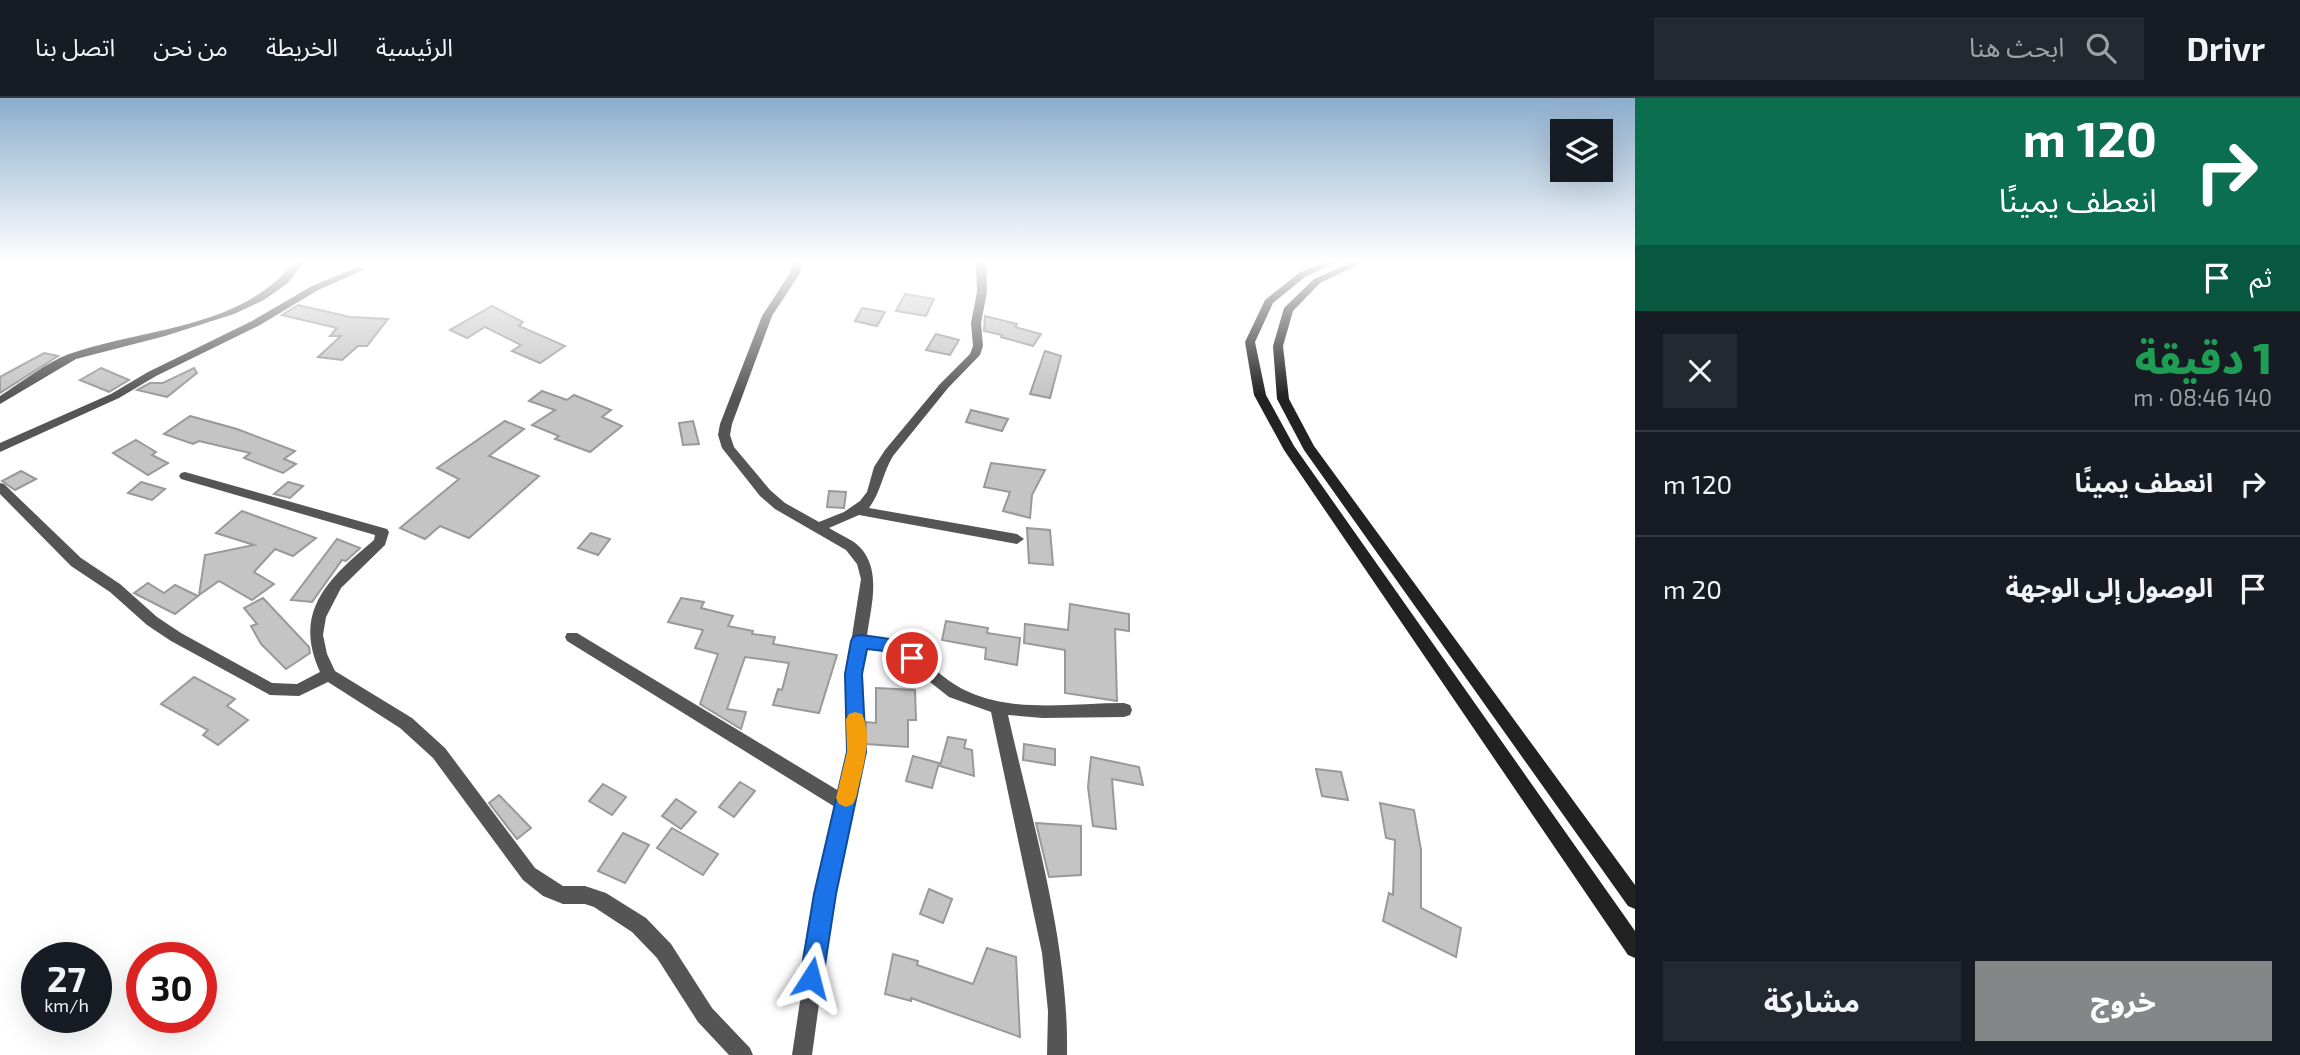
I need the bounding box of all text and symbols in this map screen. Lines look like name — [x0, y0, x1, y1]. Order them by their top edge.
search box — [1654, 17, 2144, 80]
text: Drivr — [2186, 28, 2265, 68]
icon: search — [2082, 29, 2120, 67]
text: ابحث هنا — [1969, 31, 2064, 62]
text: اتصل بنا — [35, 32, 115, 61]
text: من نحن — [153, 32, 228, 61]
text: الخريطة — [266, 32, 338, 61]
text: الرئيسية — [376, 32, 453, 61]
text: 120 m — [2023, 108, 2157, 167]
map controls — [1550, 119, 1613, 182]
button: layers — [1550, 119, 1613, 182]
icon: right — [2181, 126, 2272, 217]
text: انعطف يمينًا — [1999, 180, 2157, 218]
icon: arrive — [2198, 259, 2236, 297]
text: ثم — [2250, 261, 2272, 292]
text: 1 دقيقة — [2134, 332, 2272, 382]
button: close — [1663, 334, 1737, 408]
text: 140 m · 08:46 — [2133, 383, 2272, 411]
icon: right — [2234, 465, 2272, 503]
text: انعطف يمينًا — [2074, 466, 2213, 497]
text: 120 m — [1663, 468, 1732, 499]
icon: arrive — [2234, 570, 2272, 608]
text: الوصول إلى الوجهة — [2005, 571, 2213, 602]
text: 20 m — [1663, 573, 1722, 604]
pin — [882, 628, 942, 688]
icon: arrive — [893, 639, 931, 677]
position arrow — [774, 941, 848, 1015]
speed limit sign: 30 — [126, 942, 217, 1033]
text: 27 — [47, 957, 86, 999]
button: مشاركة — [1663, 961, 1961, 1041]
button: خروج — [1975, 961, 2272, 1041]
text: km/h — [44, 994, 89, 1016]

